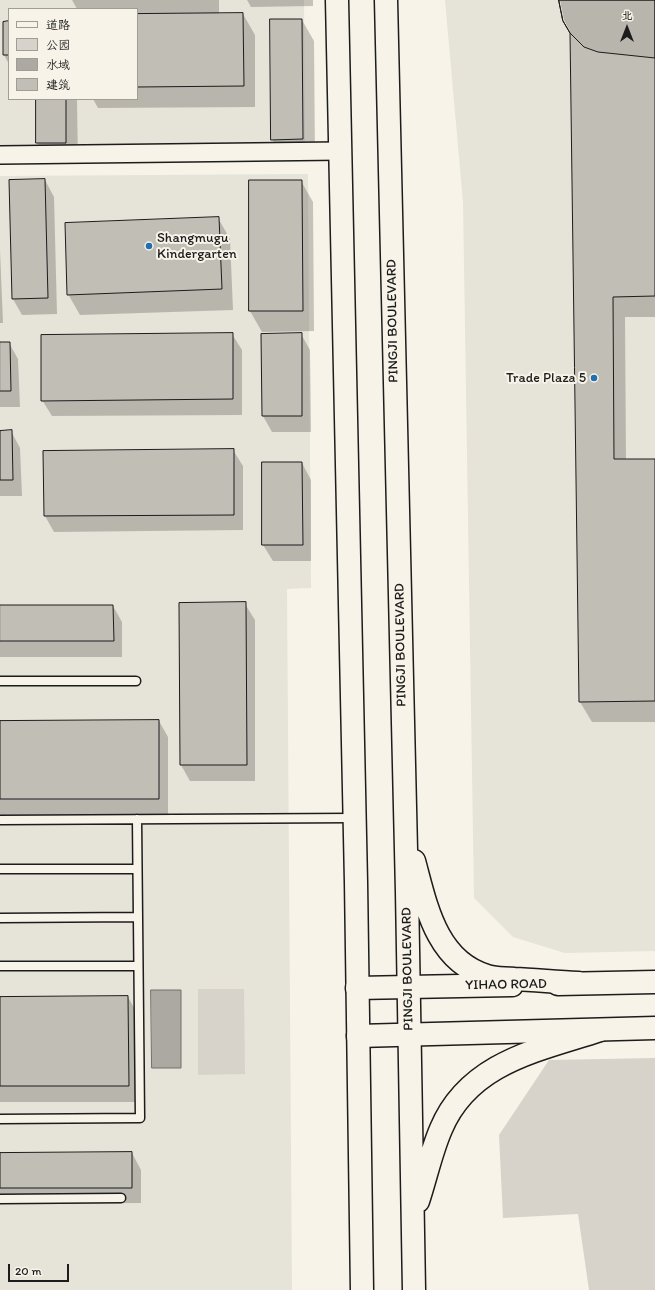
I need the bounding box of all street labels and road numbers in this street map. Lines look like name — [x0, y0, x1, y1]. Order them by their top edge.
street label: PINGJI BOULEVARD — [384, 259, 402, 383]
street label: PINGJI BOULEVARD — [392, 583, 410, 707]
street label: PINGJI BOULEVARD — [399, 907, 417, 1031]
street label: YIHAO ROAD — [465, 976, 547, 994]

